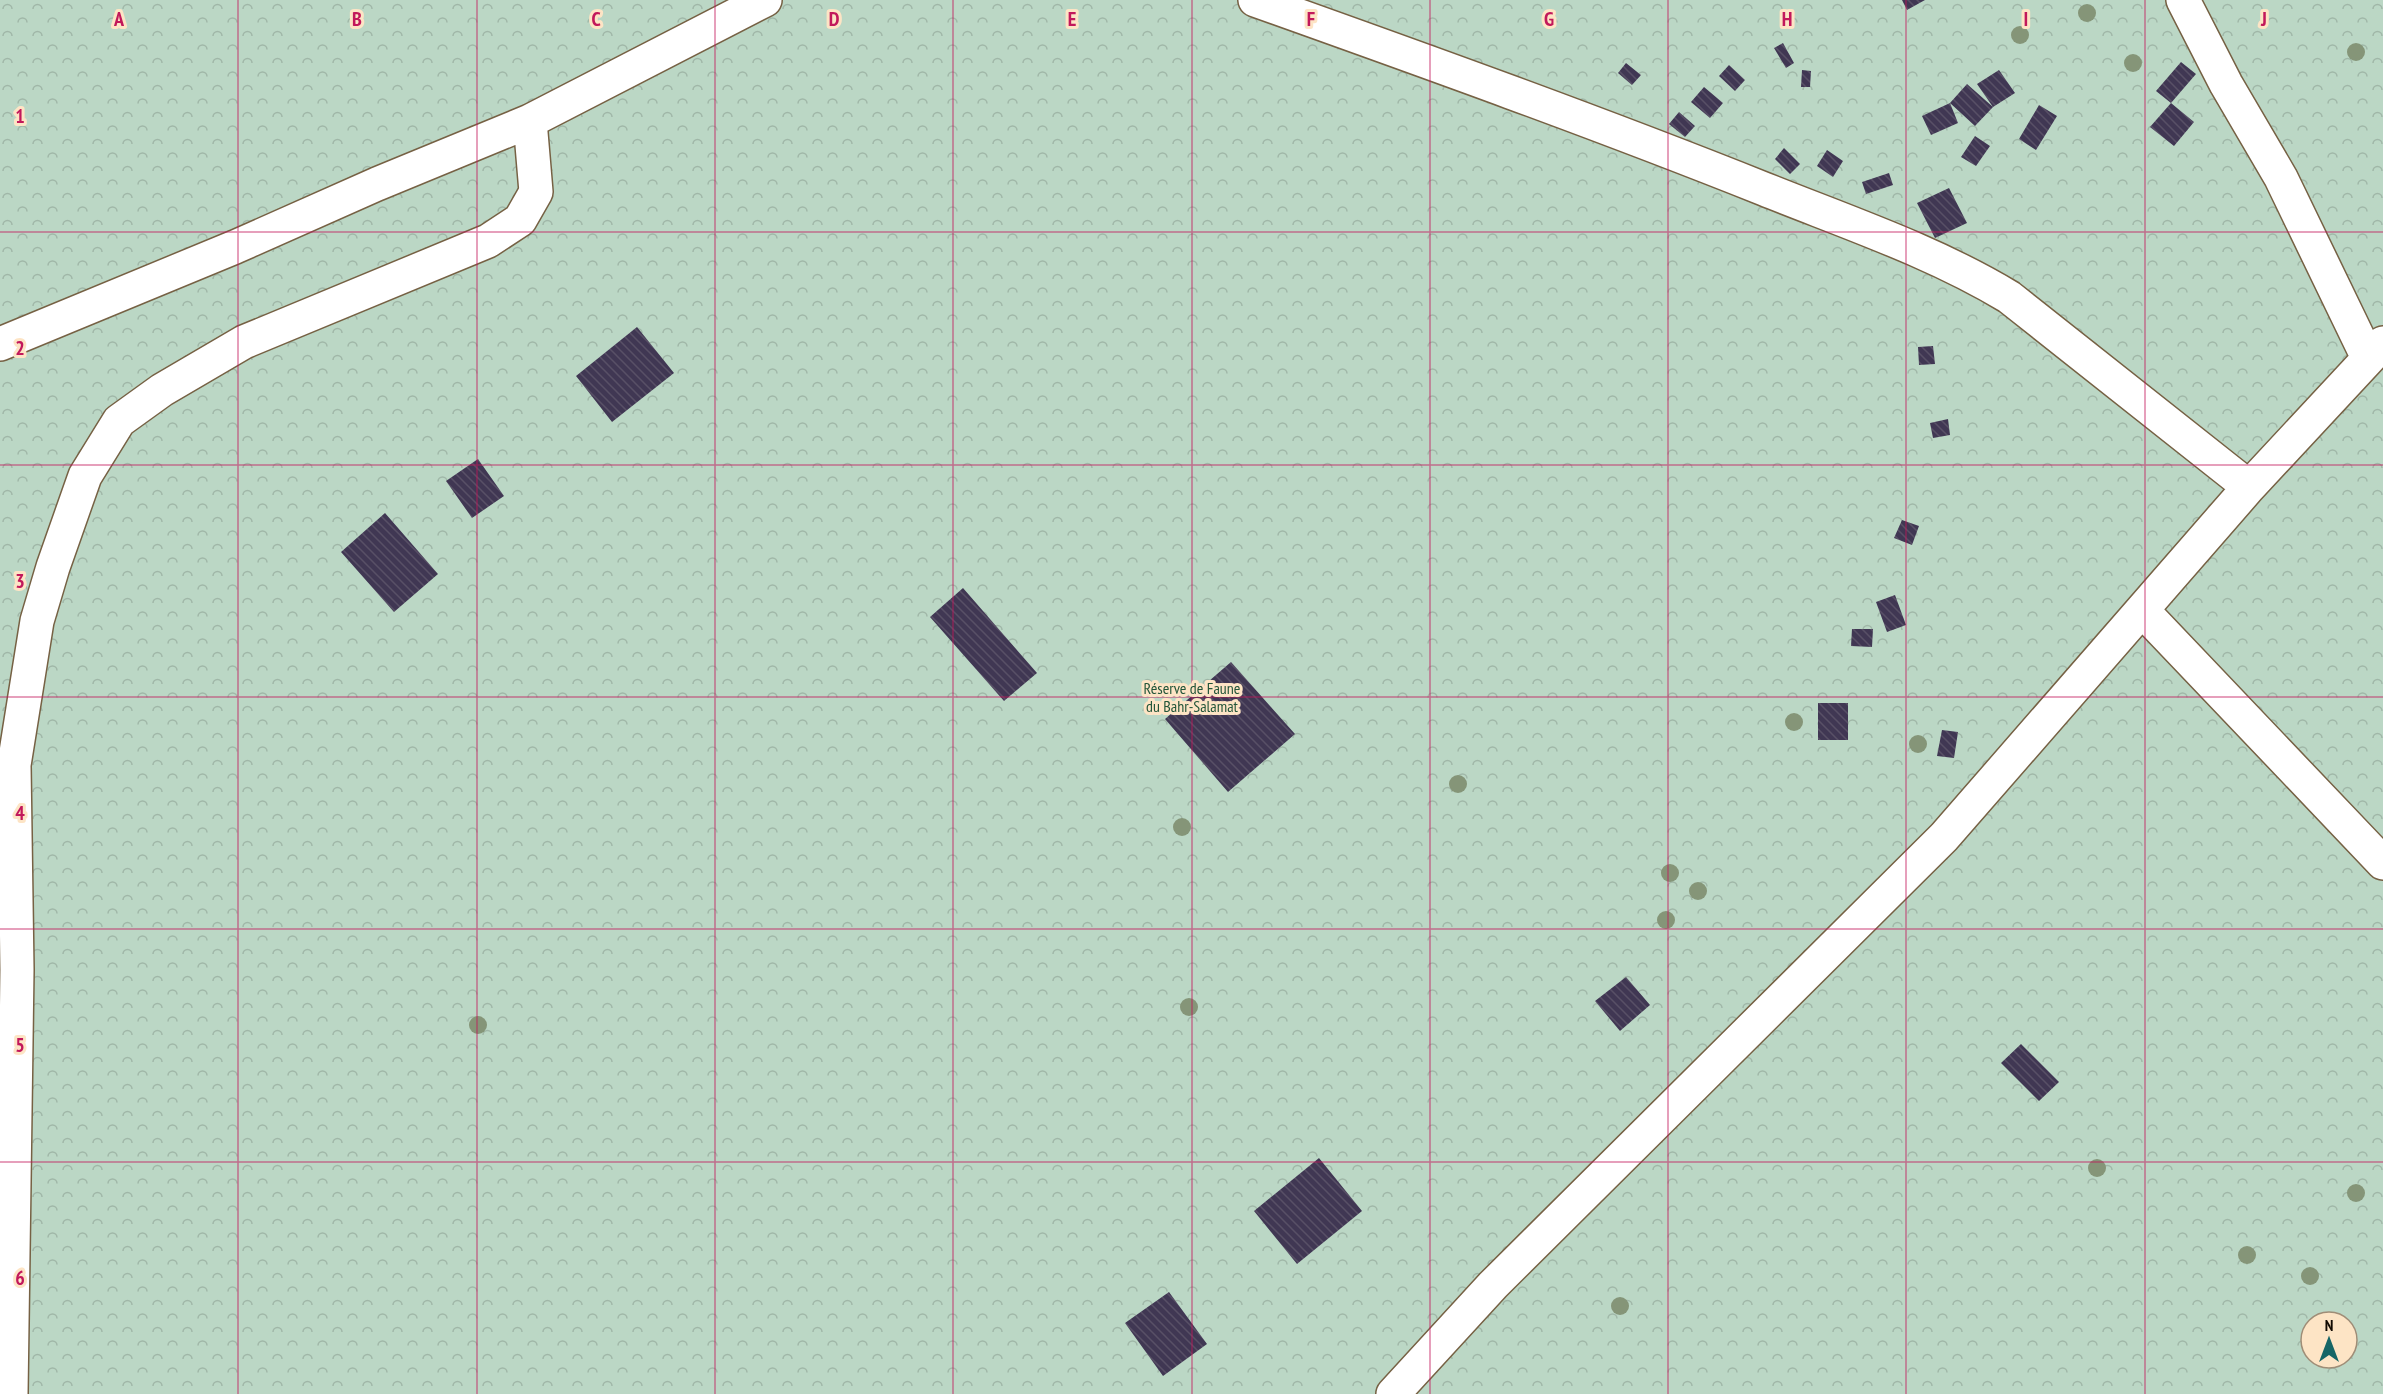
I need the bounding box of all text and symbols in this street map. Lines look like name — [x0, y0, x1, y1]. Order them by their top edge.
text: A — [113, 6, 125, 32]
text: B — [352, 6, 362, 32]
text: C — [591, 6, 601, 32]
text: D — [829, 6, 840, 32]
text: E — [1068, 6, 1076, 32]
text: F — [1307, 6, 1315, 32]
text: G — [1544, 6, 1554, 32]
text: H — [1782, 6, 1792, 32]
text: I — [2024, 6, 2028, 32]
text: J — [2260, 6, 2267, 32]
text: 1 — [15, 103, 25, 129]
text: 2 — [15, 335, 25, 361]
text: 3 — [15, 568, 25, 594]
park label: Réserve de Faune du Bahr-Salamat — [1144, 678, 1240, 716]
text: 4 — [15, 800, 25, 826]
text: 5 — [15, 1032, 25, 1058]
text: 6 — [15, 1265, 25, 1291]
north arrow — [2299, 1310, 2359, 1370]
text: N — [2325, 1315, 2333, 1335]

